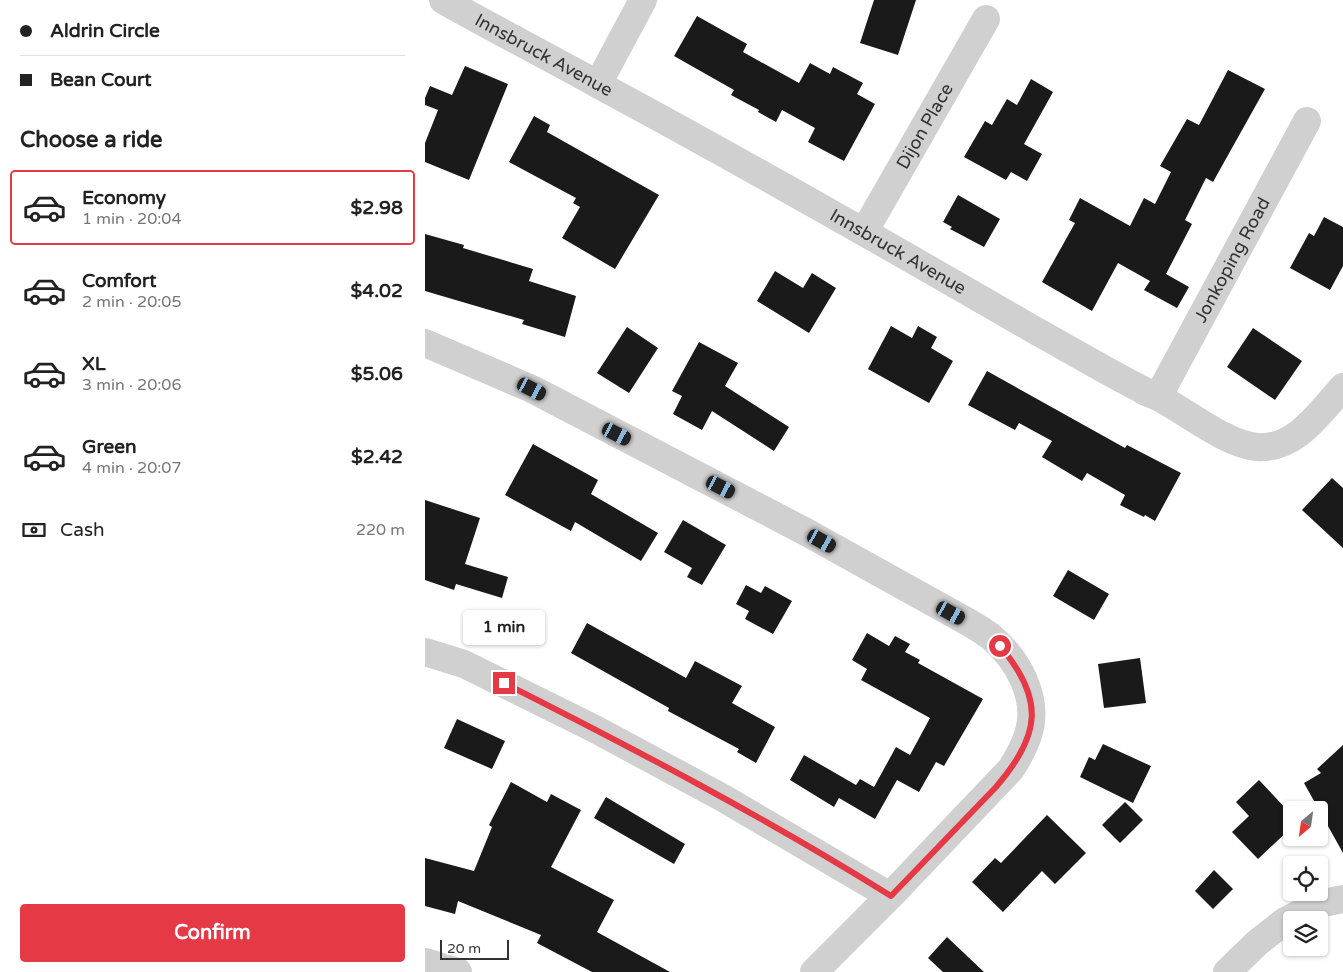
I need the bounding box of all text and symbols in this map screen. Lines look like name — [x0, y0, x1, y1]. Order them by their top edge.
street label: Innsbruck Avenue — [471, 9, 617, 101]
text: Aldrin Circle — [50, 20, 160, 42]
text: Bean Court — [50, 69, 152, 91]
street label: Dijon Place — [891, 79, 958, 173]
text: Choose a ride — [20, 127, 163, 153]
icon: car — [22, 185, 67, 230]
text: Economy — [82, 187, 166, 209]
street label: Jonkoping Road — [1189, 193, 1275, 326]
text: $2.98 — [351, 197, 403, 219]
street label: Innsbruck Avenue — [826, 204, 970, 299]
text: 1 min · 20:04 — [82, 209, 181, 229]
icon: car — [22, 268, 67, 313]
text: Comfort — [82, 270, 156, 292]
text: $4.02 — [351, 280, 403, 302]
text: 2 min · 20:05 — [82, 292, 181, 312]
icon: car — [22, 351, 67, 396]
text: XL — [82, 353, 106, 375]
text: $5.06 — [351, 363, 403, 385]
text: 3 min · 20:06 — [82, 375, 181, 395]
car — [515, 376, 548, 402]
car — [600, 421, 633, 447]
icon: car — [22, 434, 67, 479]
text: Green — [82, 436, 136, 458]
text: $2.42 — [351, 446, 403, 468]
text: 4 min · 20:07 — [82, 458, 181, 478]
car — [704, 474, 737, 500]
icon: cash — [20, 516, 48, 544]
text: Cash — [60, 519, 105, 541]
text: 220 m — [356, 520, 405, 540]
car — [805, 527, 838, 555]
car — [934, 599, 967, 627]
callout: 1 min — [463, 610, 545, 646]
text: 1 min — [483, 617, 525, 637]
route start — [989, 635, 1011, 657]
route end — [493, 672, 515, 694]
north arrow — [1283, 801, 1327, 846]
map controls — [1283, 801, 1328, 956]
button: locate — [1283, 856, 1328, 901]
button: Confirm — [20, 904, 405, 962]
button: layers — [1283, 911, 1328, 956]
scale bar — [440, 937, 509, 960]
text: 20 m — [447, 940, 481, 957]

